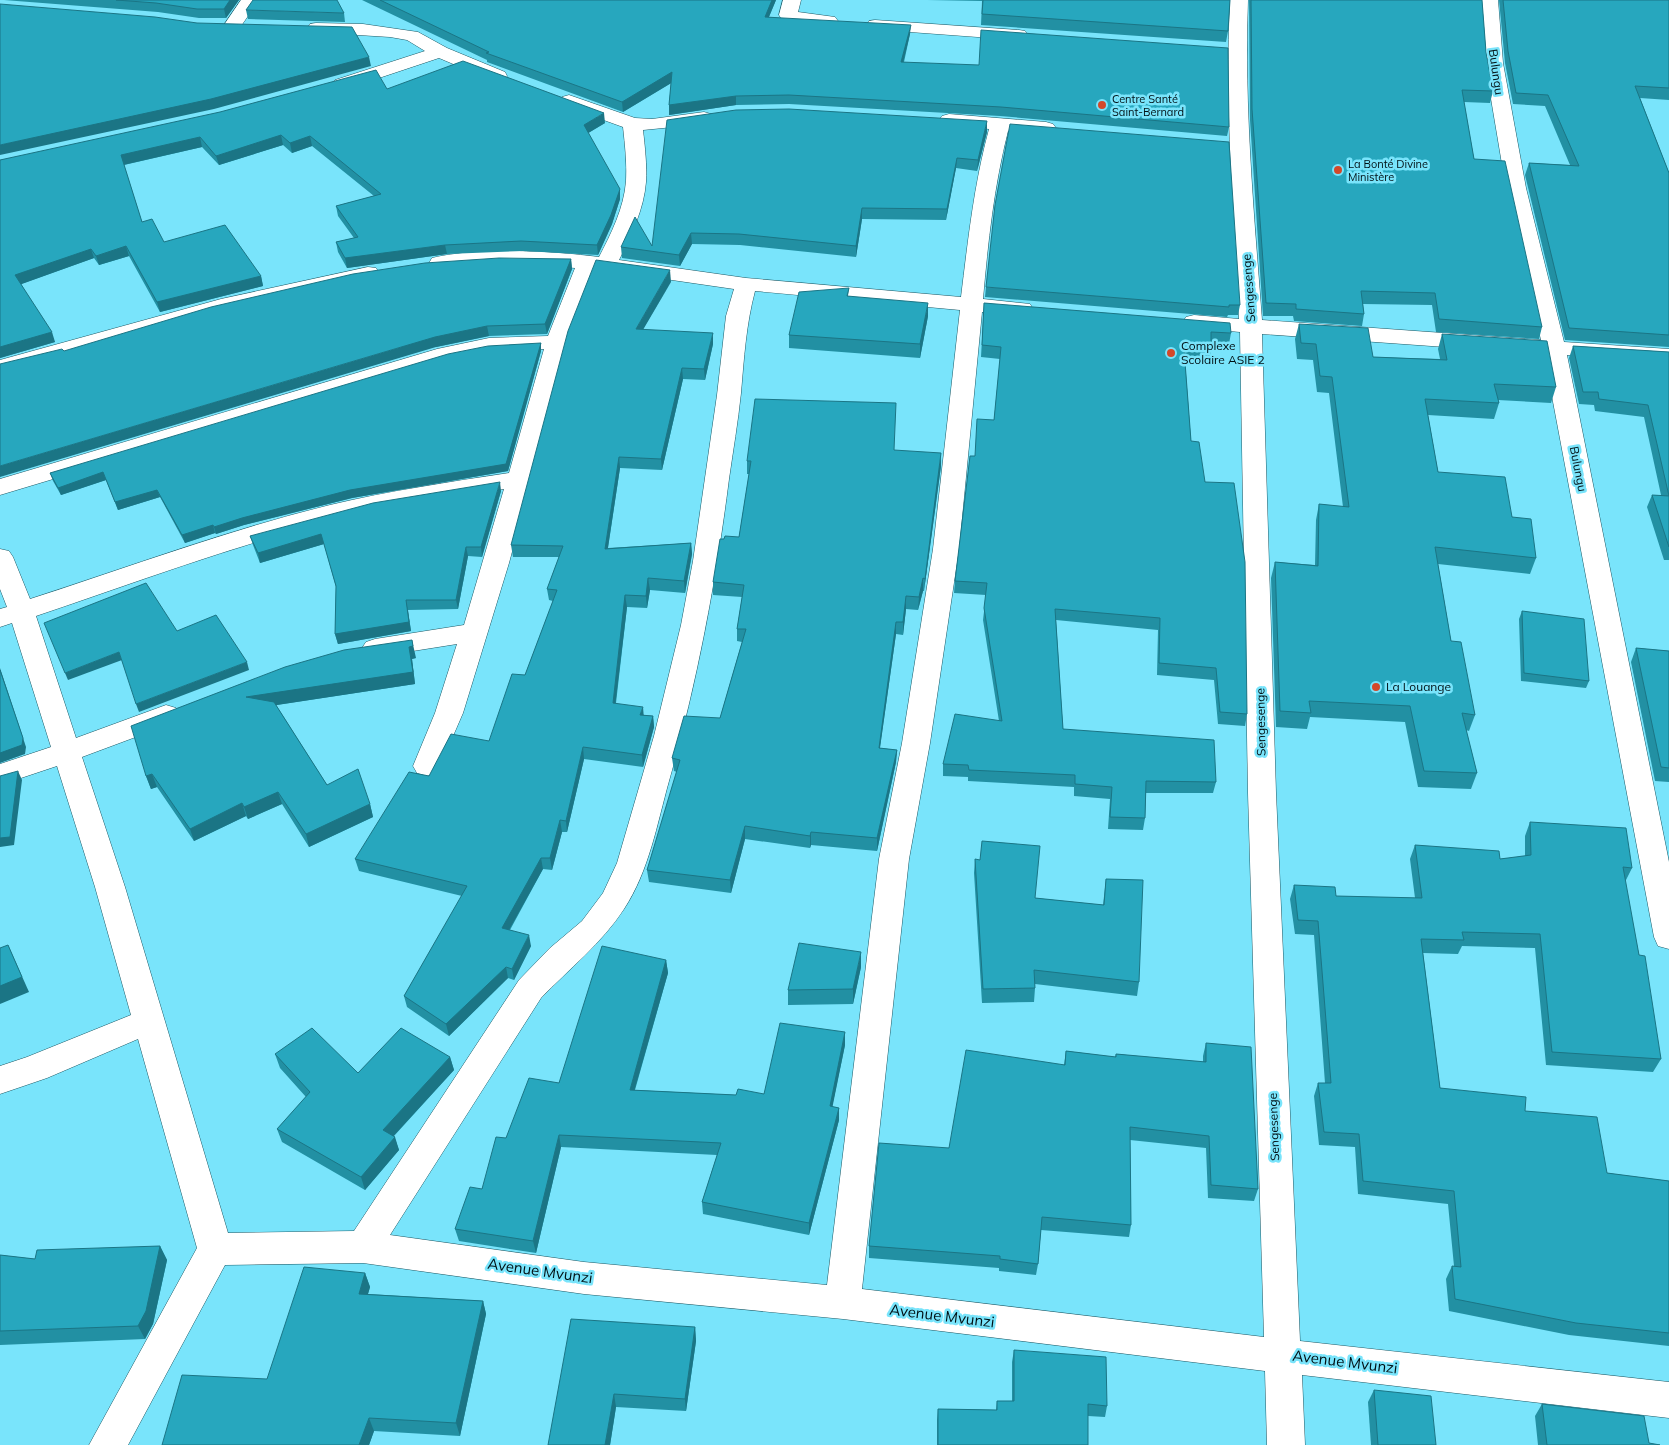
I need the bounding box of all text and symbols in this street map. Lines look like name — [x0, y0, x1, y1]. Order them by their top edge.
street label: Bulungu — [1486, 48, 1507, 96]
place label: Centre Santé Saint-Bernard — [1112, 92, 1184, 119]
marker: Centre Santé Saint-Bernard — [1096, 99, 1108, 111]
place label: La Bonté Divine Ministère — [1348, 157, 1428, 184]
marker: La Bonté Divine Ministère — [1332, 164, 1344, 176]
street label: Sengesenge — [1239, 254, 1258, 323]
place label: Complexe Scolaire ASIE 2 — [1181, 338, 1265, 367]
marker: Complexe Scolaire ASIE 2 — [1165, 347, 1177, 359]
street label: Bulungu — [1567, 445, 1590, 493]
place label: La Louange — [1386, 679, 1451, 694]
marker: La Louange — [1370, 681, 1382, 693]
street label: Sengesenge — [1252, 688, 1269, 756]
street label: Sengesenge — [1265, 1093, 1282, 1161]
street label: Avenue Mvunzi — [486, 1254, 594, 1287]
street label: Avenue Mvunzi — [888, 1300, 996, 1331]
street label: Avenue Mvunzi — [1291, 1346, 1399, 1377]

